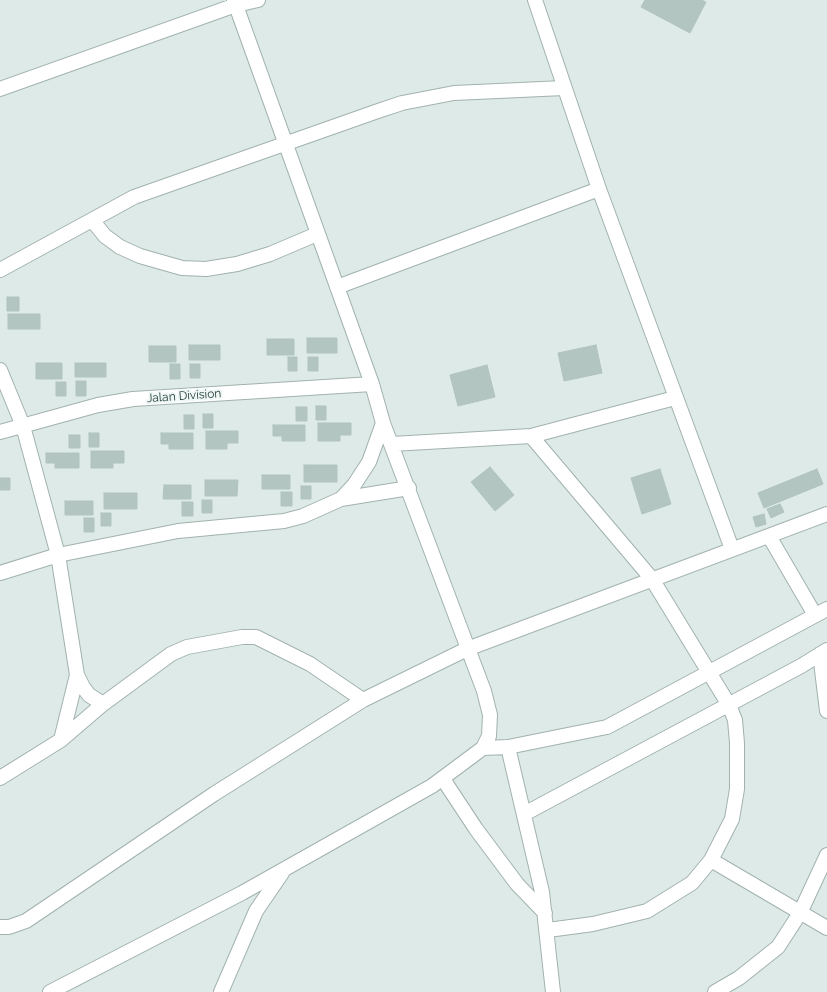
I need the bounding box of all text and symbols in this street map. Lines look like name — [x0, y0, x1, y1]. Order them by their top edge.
street label: Jalan Division — [146, 386, 222, 406]

